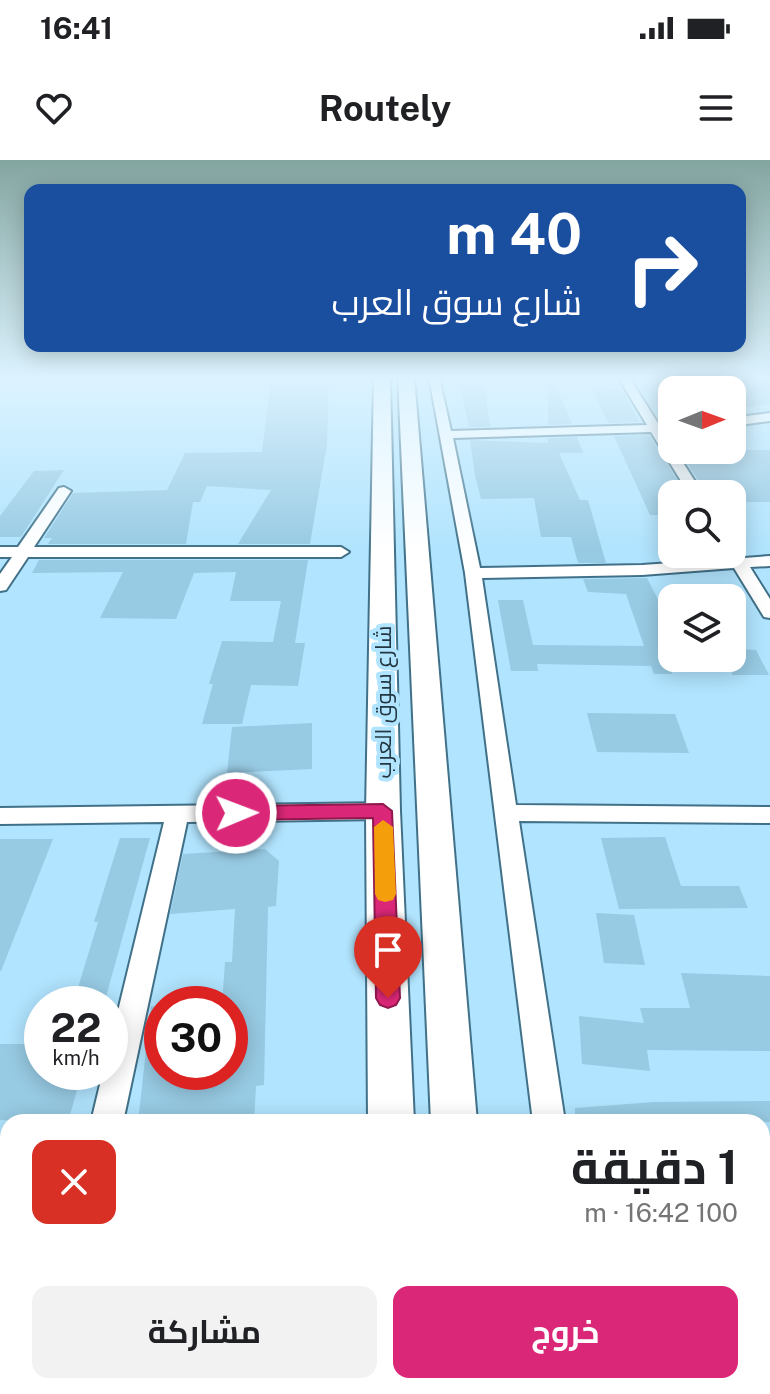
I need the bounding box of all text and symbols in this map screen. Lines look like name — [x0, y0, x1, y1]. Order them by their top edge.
text: 16:41 — [40, 10, 113, 46]
icon: heart — [32, 86, 76, 130]
icon: menu — [694, 86, 738, 130]
text: Routely — [319, 87, 451, 129]
text: 40 m — [446, 201, 582, 267]
icon: right — [610, 216, 714, 320]
text: شارع سوق العرب — [331, 281, 582, 323]
north arrow — [658, 376, 746, 464]
map controls — [658, 376, 746, 672]
button: search — [658, 480, 746, 568]
button: layers — [658, 584, 746, 672]
street label: شارع سوق العرب — [370, 625, 398, 779]
position arrow — [194, 771, 278, 855]
pin — [354, 916, 422, 998]
icon: arrive — [366, 928, 410, 972]
speed limit sign: 30 — [144, 986, 248, 1090]
text: 22 — [51, 1004, 101, 1051]
text: km/h — [52, 1046, 100, 1070]
text: 1 دقيقة — [571, 1138, 738, 1195]
button: close — [32, 1140, 116, 1224]
text: 100 m · 16:42 — [584, 1197, 738, 1228]
button: مشاركة — [32, 1286, 377, 1378]
button: خروج — [393, 1286, 738, 1378]

